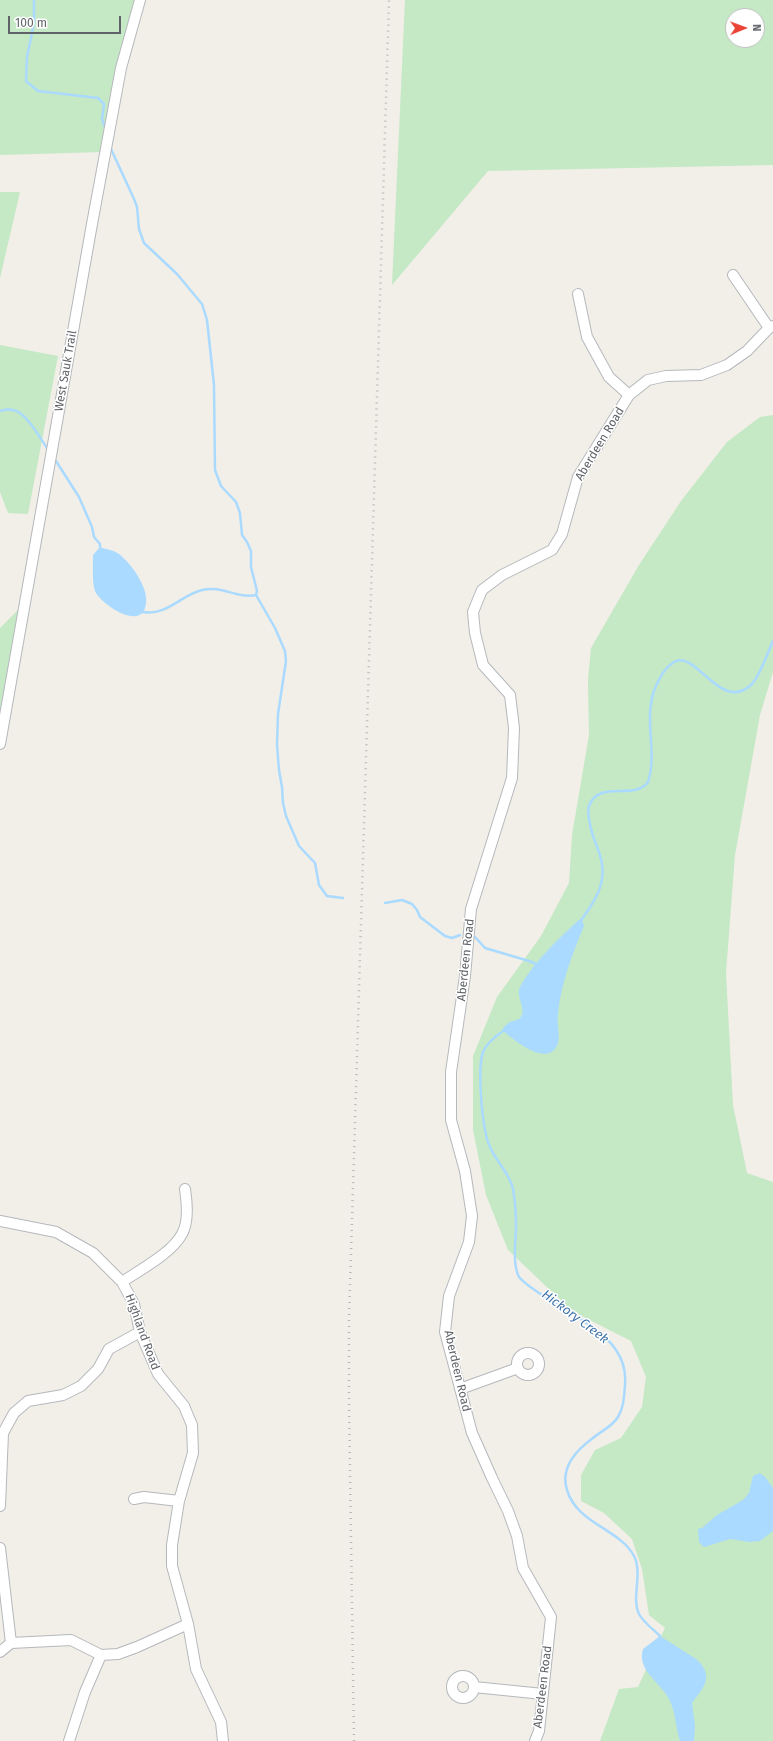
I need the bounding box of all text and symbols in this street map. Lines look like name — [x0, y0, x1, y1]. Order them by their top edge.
scale bar — [10, 8, 123, 34]
north arrow — [725, 8, 765, 48]
text: 100 m — [15, 16, 47, 30]
text: N — [750, 24, 763, 32]
street label: West Sauk Trail — [52, 329, 80, 413]
street label: Aberdeen Road — [572, 405, 628, 483]
street label: Aberdeen Road — [455, 918, 477, 1002]
water label: Hickory Creek — [538, 1287, 612, 1347]
street label: Highland Road — [122, 1292, 162, 1372]
street label: Aberdeen Road — [441, 1329, 473, 1413]
street label: Aberdeen Road — [531, 1645, 555, 1729]

